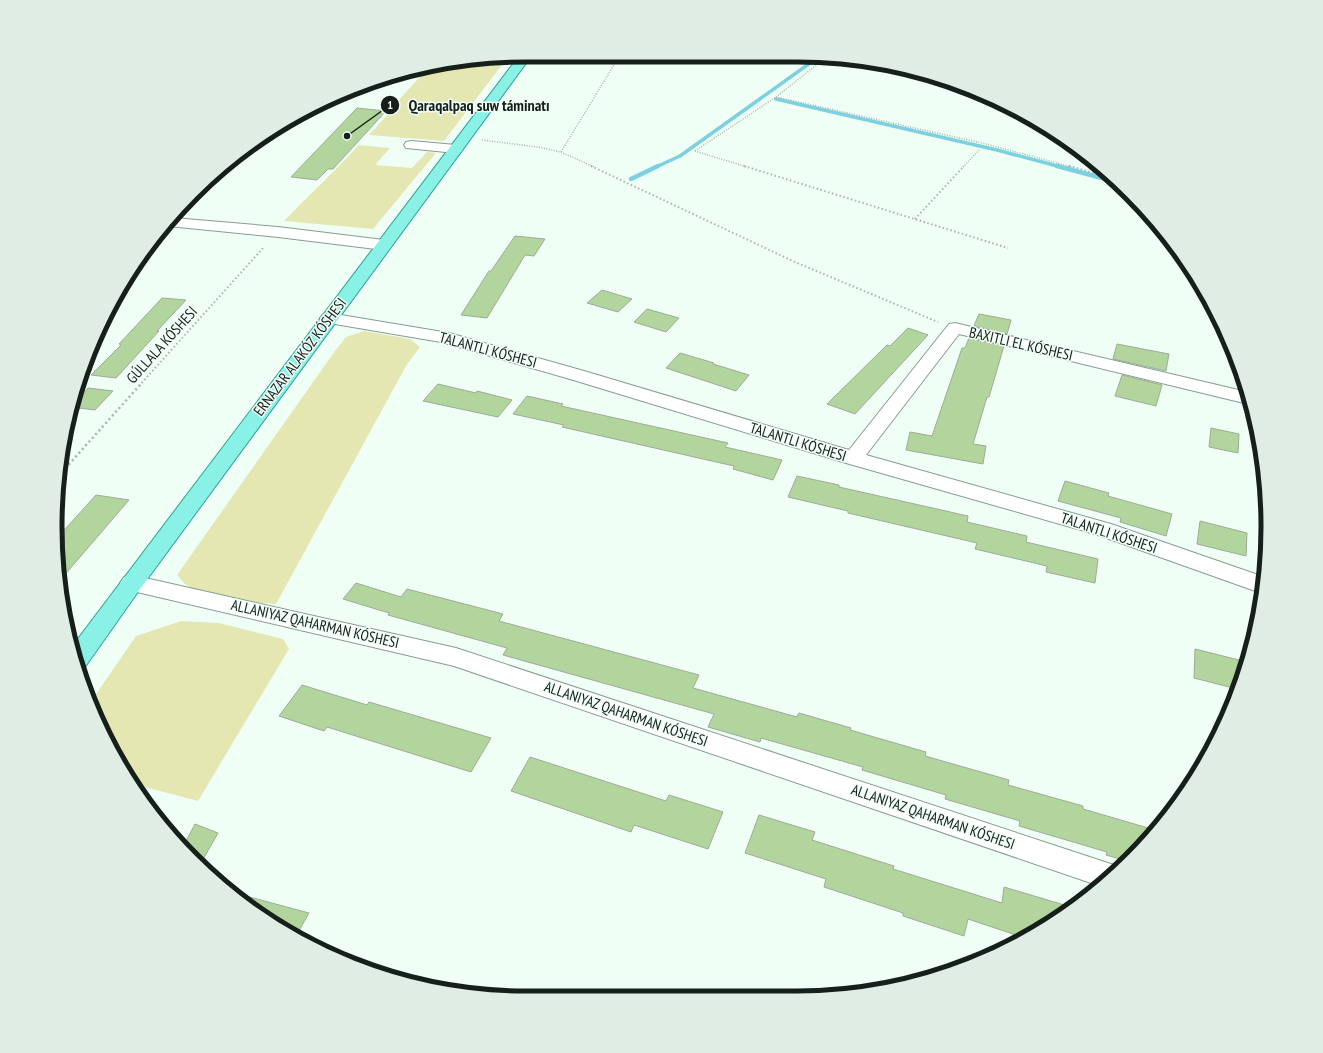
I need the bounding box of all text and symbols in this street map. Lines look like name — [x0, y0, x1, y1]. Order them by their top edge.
callout: Qaraqalpaq suw táminatı — [380, 91, 558, 119]
text: Qaraqalpaq suw táminatı — [408, 95, 550, 115]
text: 1 — [387, 97, 393, 112]
street label: ERNAZAR ALAKÓZ KÓSHESI — [249, 294, 350, 420]
street label: GÚLLALA KÓSHESI — [122, 302, 201, 387]
street label: BAXITLI EL KÓSHESI — [967, 322, 1075, 365]
street label: TALANTLI KÓSHESI — [437, 327, 539, 372]
street label: TALANTLI KÓSHESI — [747, 418, 849, 465]
street label: TALANTLI KÓSHESI — [1059, 508, 1160, 557]
street label: ALLANIYAZ QAHARMAN KÓSHESI — [229, 595, 401, 652]
street label: ALLANIYAZ QAHARMAN KÓSHESI — [542, 677, 711, 750]
street label: ALLANIYAZ QAHARMAN KÓSHESI — [849, 780, 1018, 853]

